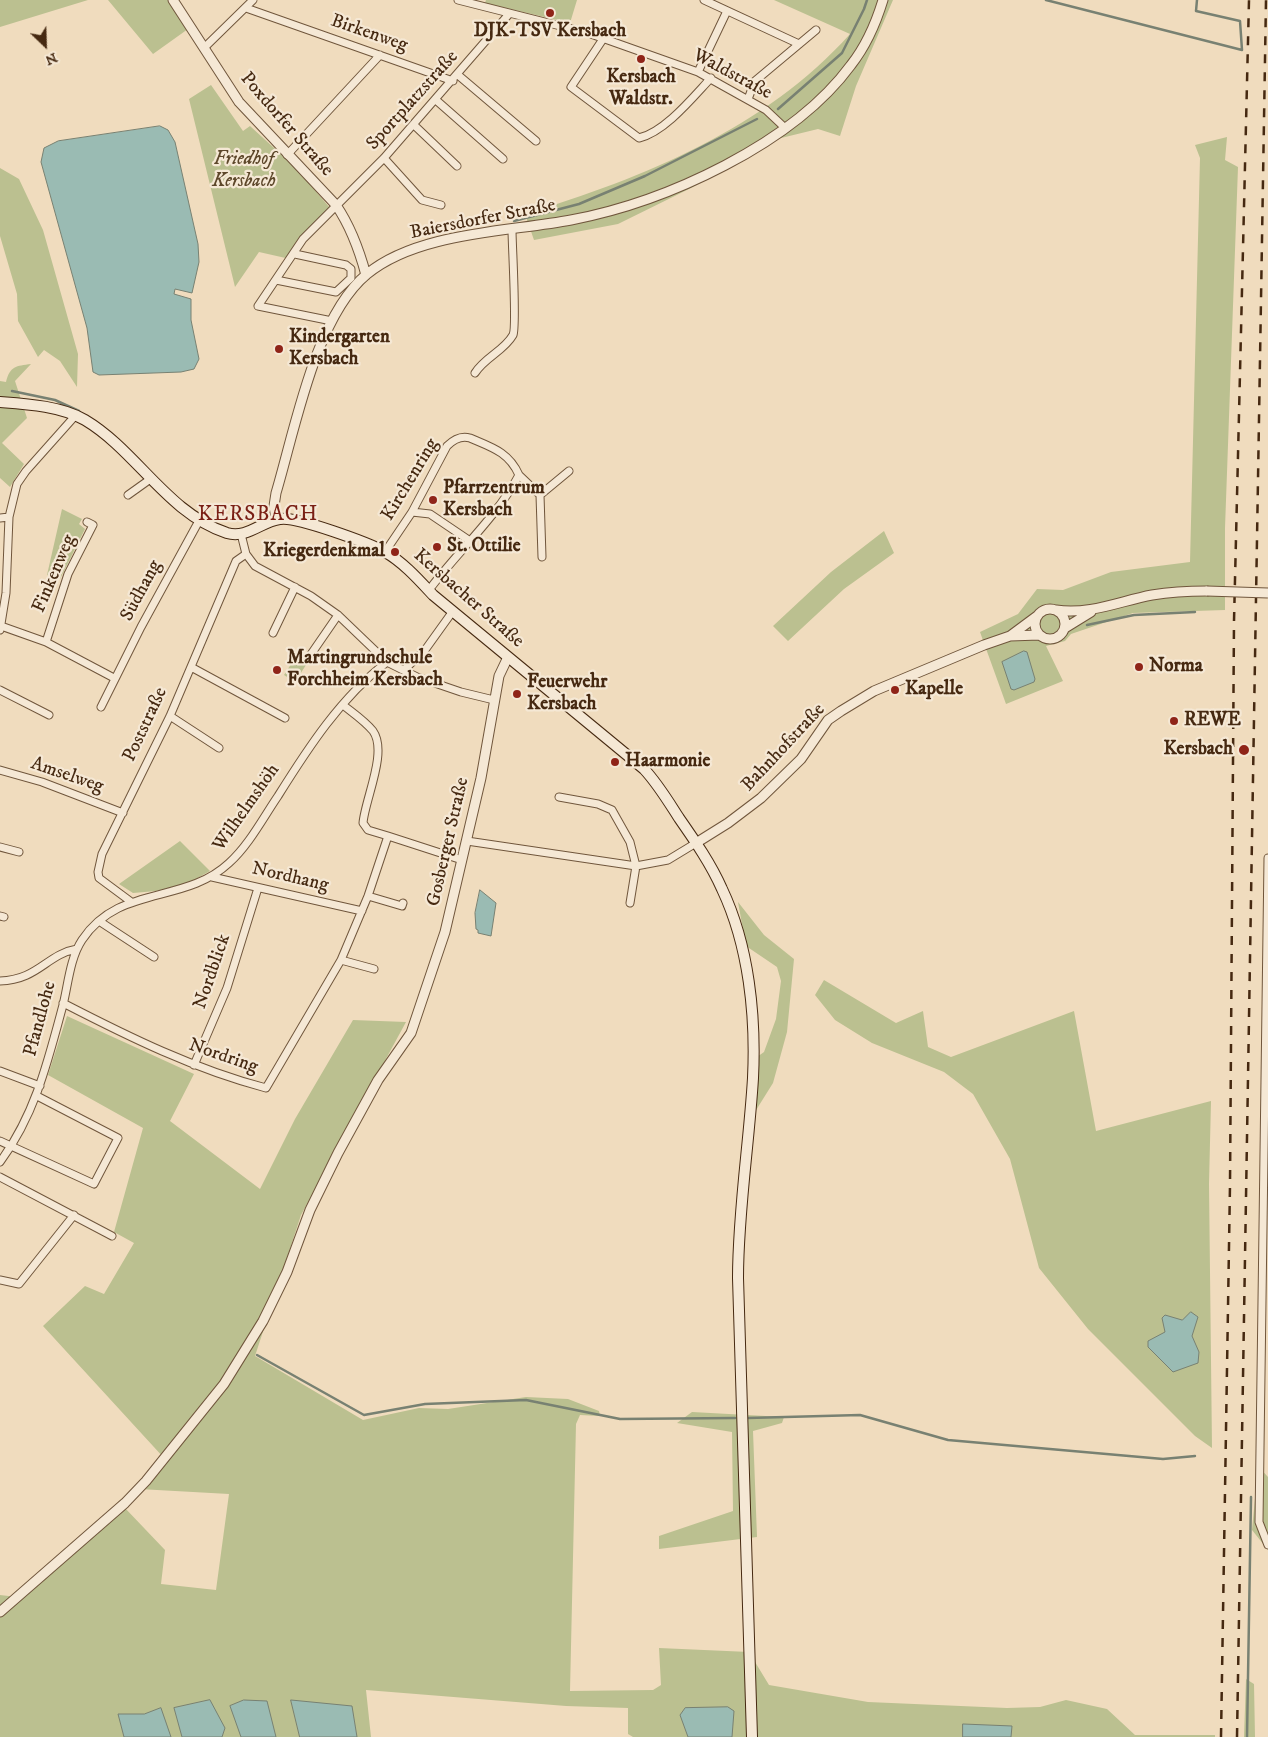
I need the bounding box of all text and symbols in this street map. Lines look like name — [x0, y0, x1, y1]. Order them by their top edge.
marker: DJK-TSV Kersbach — [544, 7, 556, 19]
street label: Birkenweg — [327, 10, 411, 58]
north arrow — [20, 20, 70, 70]
place label: DJK-TSV Kersbach — [474, 21, 626, 43]
street label: Waldstraße — [688, 45, 776, 105]
street label: Sportplatzstraße — [362, 46, 464, 156]
text: N — [42, 48, 60, 69]
marker: Kersbach Waldstr. — [635, 53, 647, 65]
place label: Kersbach Waldstr. — [606, 67, 676, 111]
street label: Poxdorfer Straße — [235, 68, 337, 182]
park label: Friedhof Kersbach — [212, 149, 276, 193]
street label: Baiersdorfer Straße — [408, 195, 558, 245]
place label: Kindergarten Kersbach — [289, 327, 390, 371]
marker: Kindergarten Kersbach — [273, 343, 285, 355]
street label: Kirchenring — [377, 435, 445, 525]
place label: Pfarrzentrum Kersbach — [443, 478, 545, 522]
marker: Pfarrzentrum Kersbach — [427, 494, 439, 506]
district label: KERSBACH — [197, 503, 319, 529]
street label: Finkenweg — [28, 531, 82, 617]
place label: St. Ottilie — [447, 536, 521, 558]
place label: Kriegerdenkmal — [263, 541, 385, 563]
marker: St. Ottilie — [431, 541, 443, 553]
street label: Kersbacher Straße — [408, 545, 528, 653]
marker: Kriegerdenkmal — [389, 546, 401, 558]
street label: Südhang — [116, 557, 168, 625]
place label: Martingrundschule Forchheim Kersbach — [287, 648, 443, 692]
place label: Norma — [1149, 656, 1203, 678]
marker: Norma — [1133, 661, 1145, 673]
marker: Martingrundschule Forchheim Kersbach — [271, 664, 283, 676]
place label: Feuerwehr Kersbach — [527, 672, 607, 716]
place label: Kapelle — [905, 679, 963, 701]
street label: Poststraße — [119, 684, 173, 766]
marker: Kapelle — [889, 684, 901, 696]
marker: Feuerwehr Kersbach — [511, 688, 523, 700]
street label: Bahnhofstraße — [737, 699, 831, 797]
place label: REWE — [1184, 710, 1241, 732]
marker: REWE — [1168, 715, 1180, 727]
place label: Kersbach — [1163, 739, 1233, 761]
marker: Kersbach — [1237, 743, 1251, 757]
place label: Haarmonie — [625, 751, 710, 773]
street label: Amselweg — [28, 753, 106, 799]
marker: Haarmonie — [609, 756, 621, 768]
street label: Wilhelmshöh — [209, 760, 285, 856]
street label: Gosberger Straße — [423, 775, 475, 909]
street label: Nordhang — [249, 858, 331, 898]
street label: Nordblick — [190, 931, 236, 1013]
street label: Pfandlohe — [20, 979, 62, 1059]
street label: Nordring — [185, 1034, 261, 1080]

